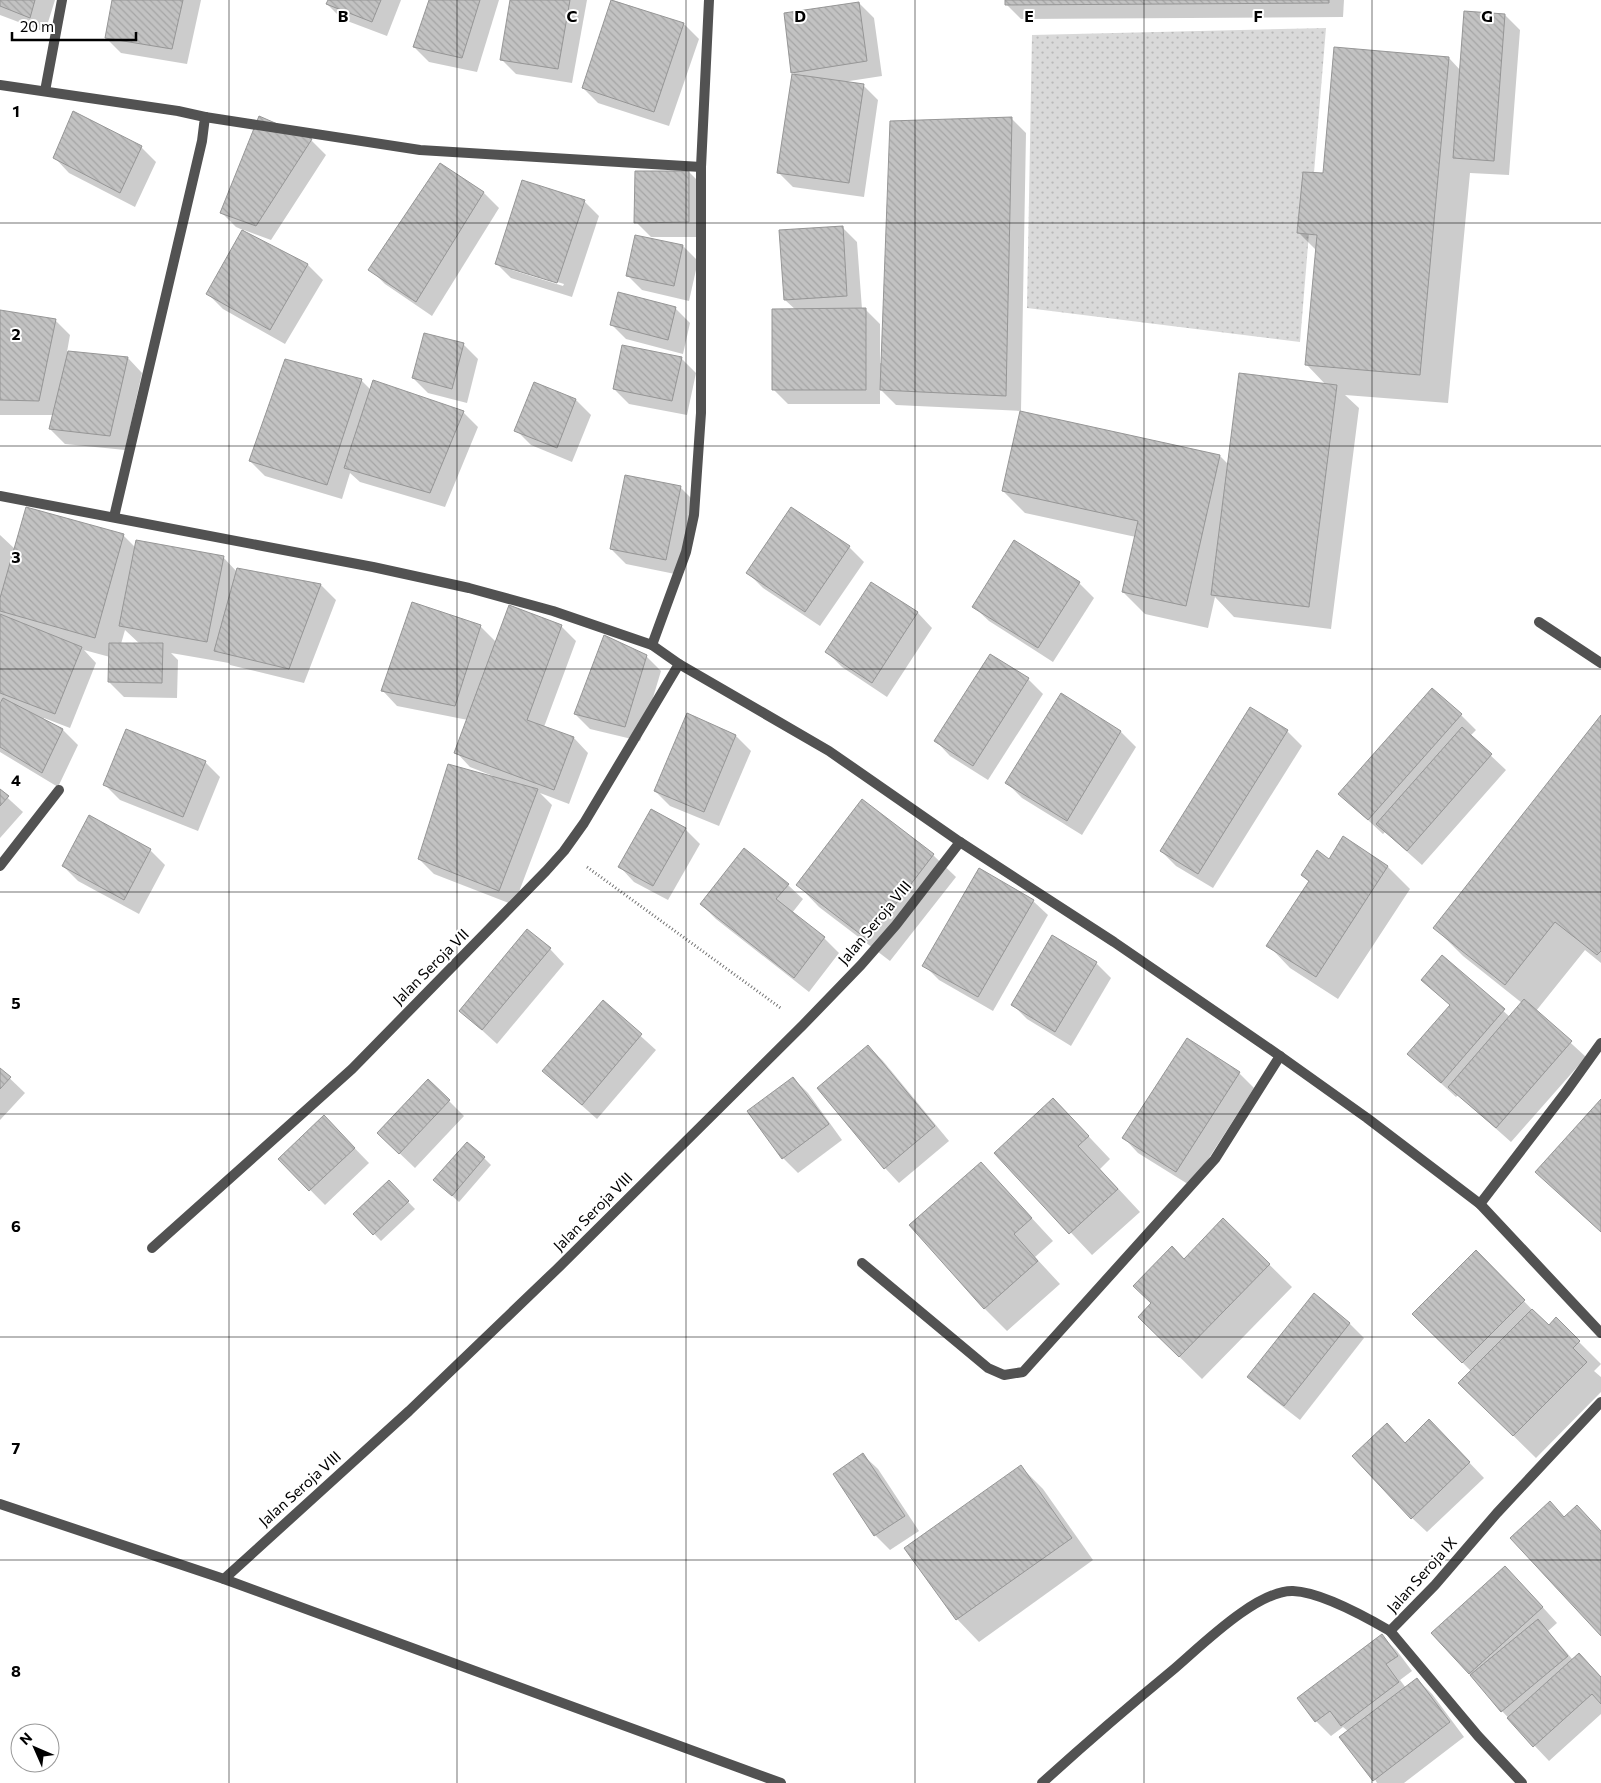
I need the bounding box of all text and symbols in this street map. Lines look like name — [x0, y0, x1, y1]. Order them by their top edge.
text: B — [338, 6, 349, 25]
text: C — [567, 6, 578, 25]
text: D — [794, 6, 806, 25]
text: E — [1024, 6, 1034, 25]
text: F — [1253, 6, 1263, 25]
text: G — [1481, 6, 1493, 25]
scale bar — [12, 10, 136, 42]
text: 20 m — [20, 17, 54, 35]
text: 1 — [12, 101, 20, 120]
text: 2 — [11, 324, 21, 343]
text: 3 — [11, 547, 21, 566]
text: 4 — [11, 770, 21, 789]
street label: Jalan Seroja VIII — [834, 877, 915, 968]
street label: Jalan Seroja VII — [389, 925, 472, 1008]
text: 5 — [11, 993, 21, 1012]
street label: Jalan Seroja VIII — [549, 1168, 635, 1254]
text: 6 — [11, 1216, 21, 1235]
text: 7 — [12, 1438, 21, 1457]
street label: Jalan Seroja VIII — [255, 1447, 344, 1530]
street label: Jalan Seroja IX — [1383, 1533, 1460, 1616]
text: 8 — [11, 1661, 21, 1680]
north arrow — [10, 1723, 60, 1773]
text: N — [16, 1729, 35, 1748]

